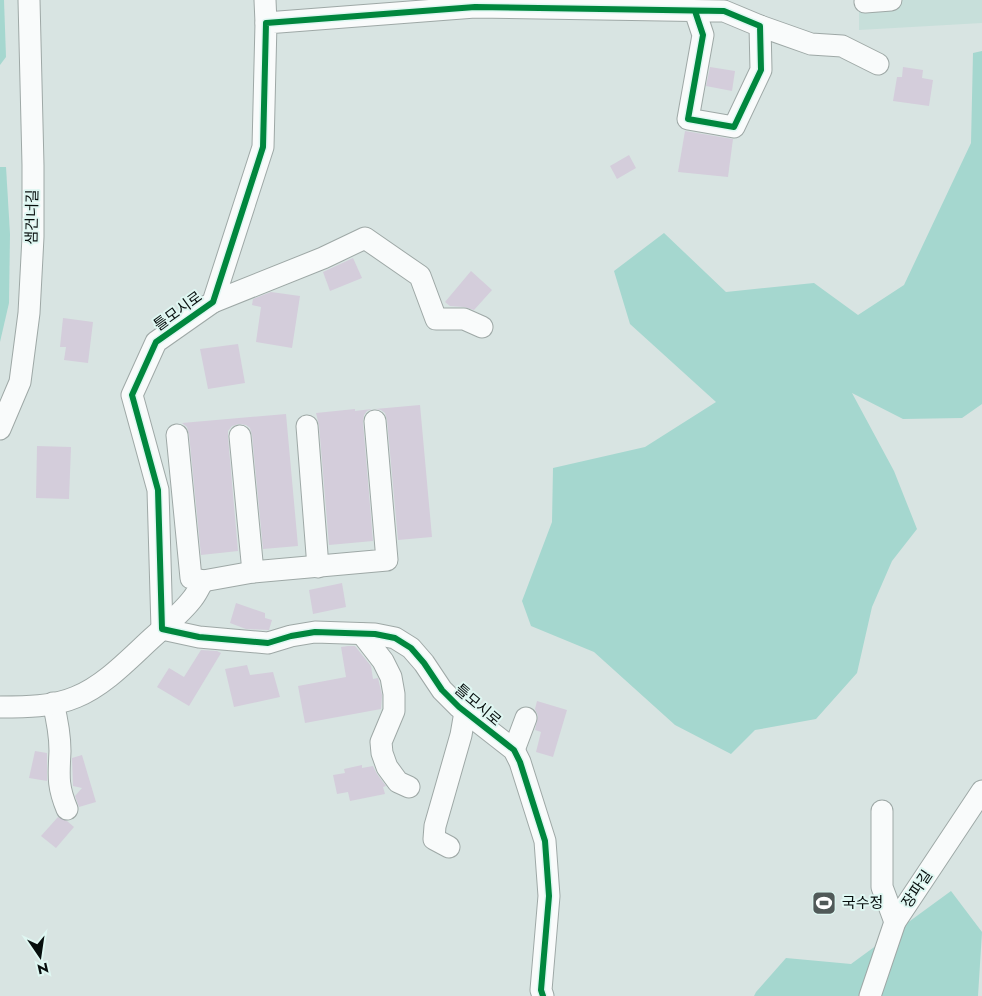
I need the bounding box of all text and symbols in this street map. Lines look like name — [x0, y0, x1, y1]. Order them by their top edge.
street label: 샘건너길 — [21, 189, 43, 245]
street label: 틀모시로 — [149, 286, 207, 336]
street label: 틀모시로 — [450, 679, 506, 731]
street label: 장파길 — [896, 866, 938, 912]
sports icon: 국수정 — [811, 890, 837, 916]
place label: 국수정 — [842, 892, 883, 914]
north arrow — [15, 931, 65, 981]
text: N — [35, 958, 51, 980]

